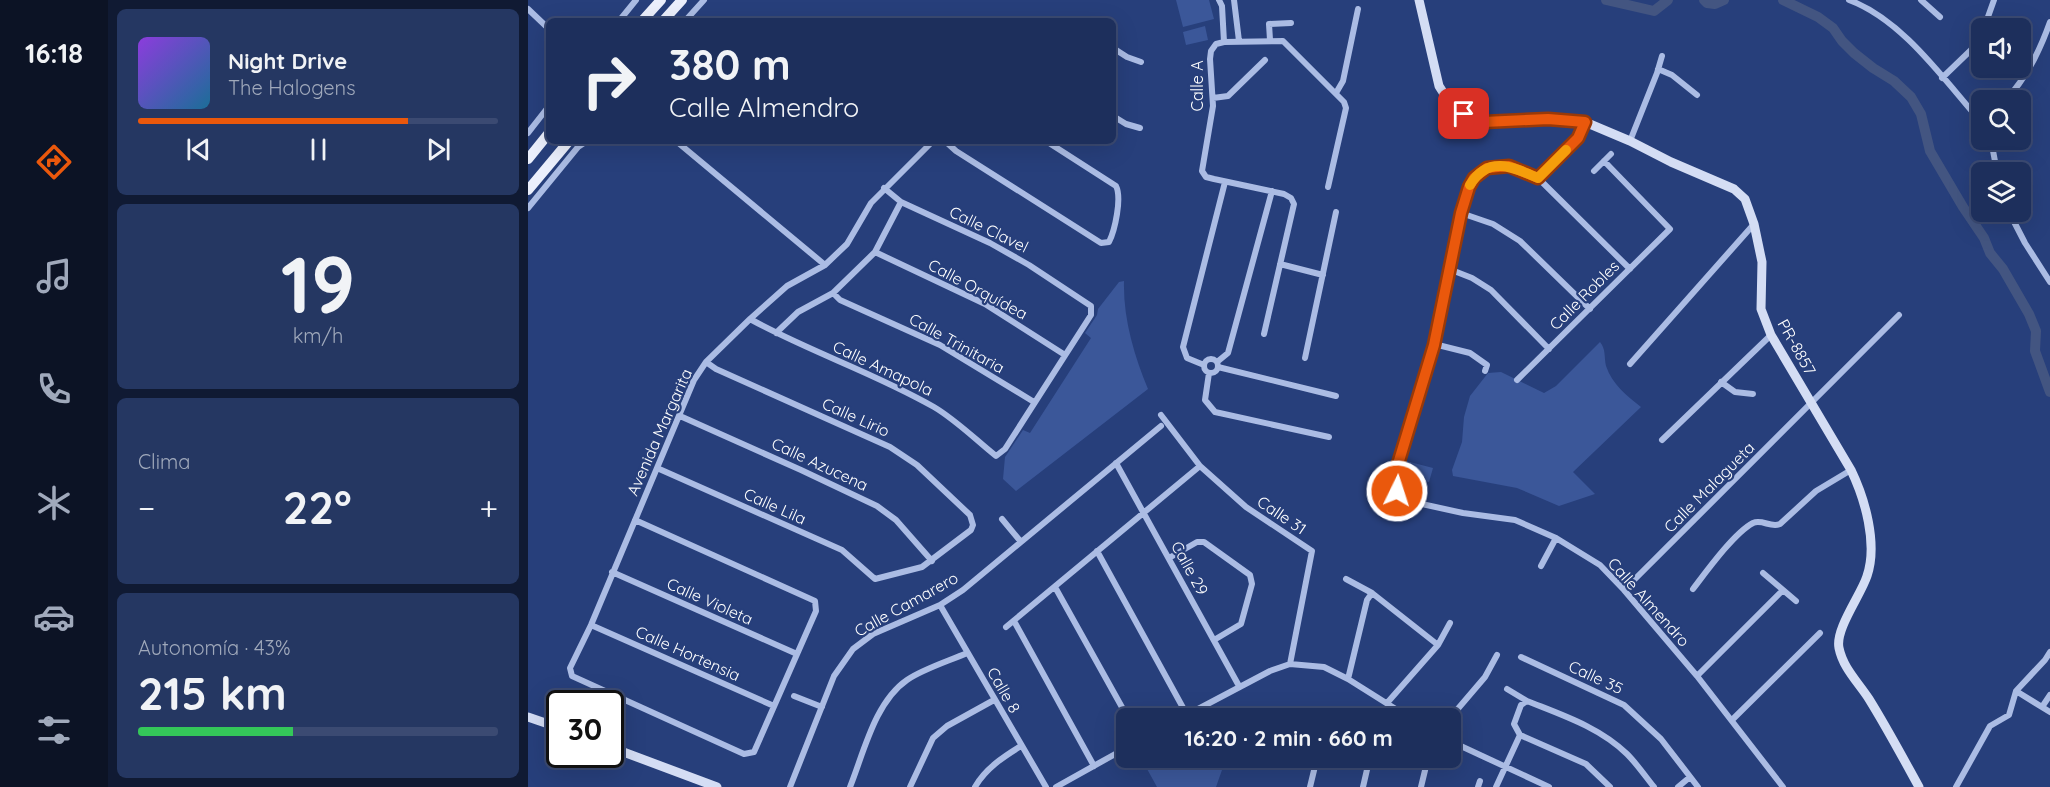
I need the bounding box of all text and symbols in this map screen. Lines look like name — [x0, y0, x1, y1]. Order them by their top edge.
map controls — [1971, 18, 2031, 222]
button: sound — [1971, 18, 2031, 78]
text: 16:18 — [25, 36, 83, 70]
text: 380 m — [669, 38, 791, 91]
icon: right — [570, 42, 648, 120]
text: Night Drive — [228, 47, 347, 75]
street label: Calle A — [1187, 60, 1207, 112]
text: The Halogens — [228, 75, 356, 100]
pin — [1438, 88, 1489, 139]
text: Calle Almendro — [669, 90, 859, 124]
button: search — [1971, 90, 2031, 150]
icon: arrive — [1447, 97, 1480, 130]
icon: previous — [182, 133, 215, 166]
icon: pause — [302, 133, 335, 166]
icon: next — [422, 133, 455, 166]
icon: directions — [33, 141, 75, 183]
button: layers — [1971, 162, 2031, 222]
street label: Calle Clavel — [946, 201, 1032, 257]
text: 19 — [281, 235, 355, 333]
street label: Calle Orquídea — [925, 254, 1031, 324]
icon: music — [33, 255, 75, 297]
street label: Calle Robles — [1545, 256, 1623, 334]
street label: Calle Trinitaria — [906, 309, 1008, 377]
street label: PR-8857 — [1774, 316, 1820, 378]
text: km/h — [293, 323, 343, 348]
street label: Calle Amapola — [830, 336, 936, 400]
street label: Avenida Margarita — [622, 365, 696, 499]
icon: phone — [33, 368, 75, 410]
street label: Calle Lirio — [819, 393, 893, 441]
street label: Calle Azucena — [769, 433, 871, 495]
street label: Calle Malagueta — [1659, 437, 1759, 537]
text: Clima — [138, 449, 190, 474]
position arrow — [1365, 459, 1429, 523]
text: 22° — [283, 479, 352, 535]
icon: climate — [33, 482, 75, 524]
street label: Calle Lila — [741, 483, 809, 529]
text: − — [138, 487, 155, 528]
text: + — [479, 487, 498, 528]
street label: Calle 31 — [1254, 491, 1310, 539]
street label: Calle 29 — [1167, 538, 1213, 599]
street label: Calle Almendro — [1604, 553, 1694, 651]
street label: Calle Camarero — [851, 567, 961, 641]
street label: Calle Violeta — [664, 573, 756, 629]
icon: car — [33, 596, 75, 638]
street label: Calle Hortensia — [633, 621, 743, 685]
text: Autonomía · 43% — [138, 635, 291, 660]
street label: Calle 35 — [1566, 656, 1626, 698]
street label: Calle 8 — [983, 664, 1025, 716]
text: 215 km — [138, 665, 287, 721]
speed limit sign: 30 — [546, 690, 624, 768]
icon: filters — [33, 709, 75, 751]
text: 16:20 · 2 min · 660 m — [1184, 724, 1393, 752]

